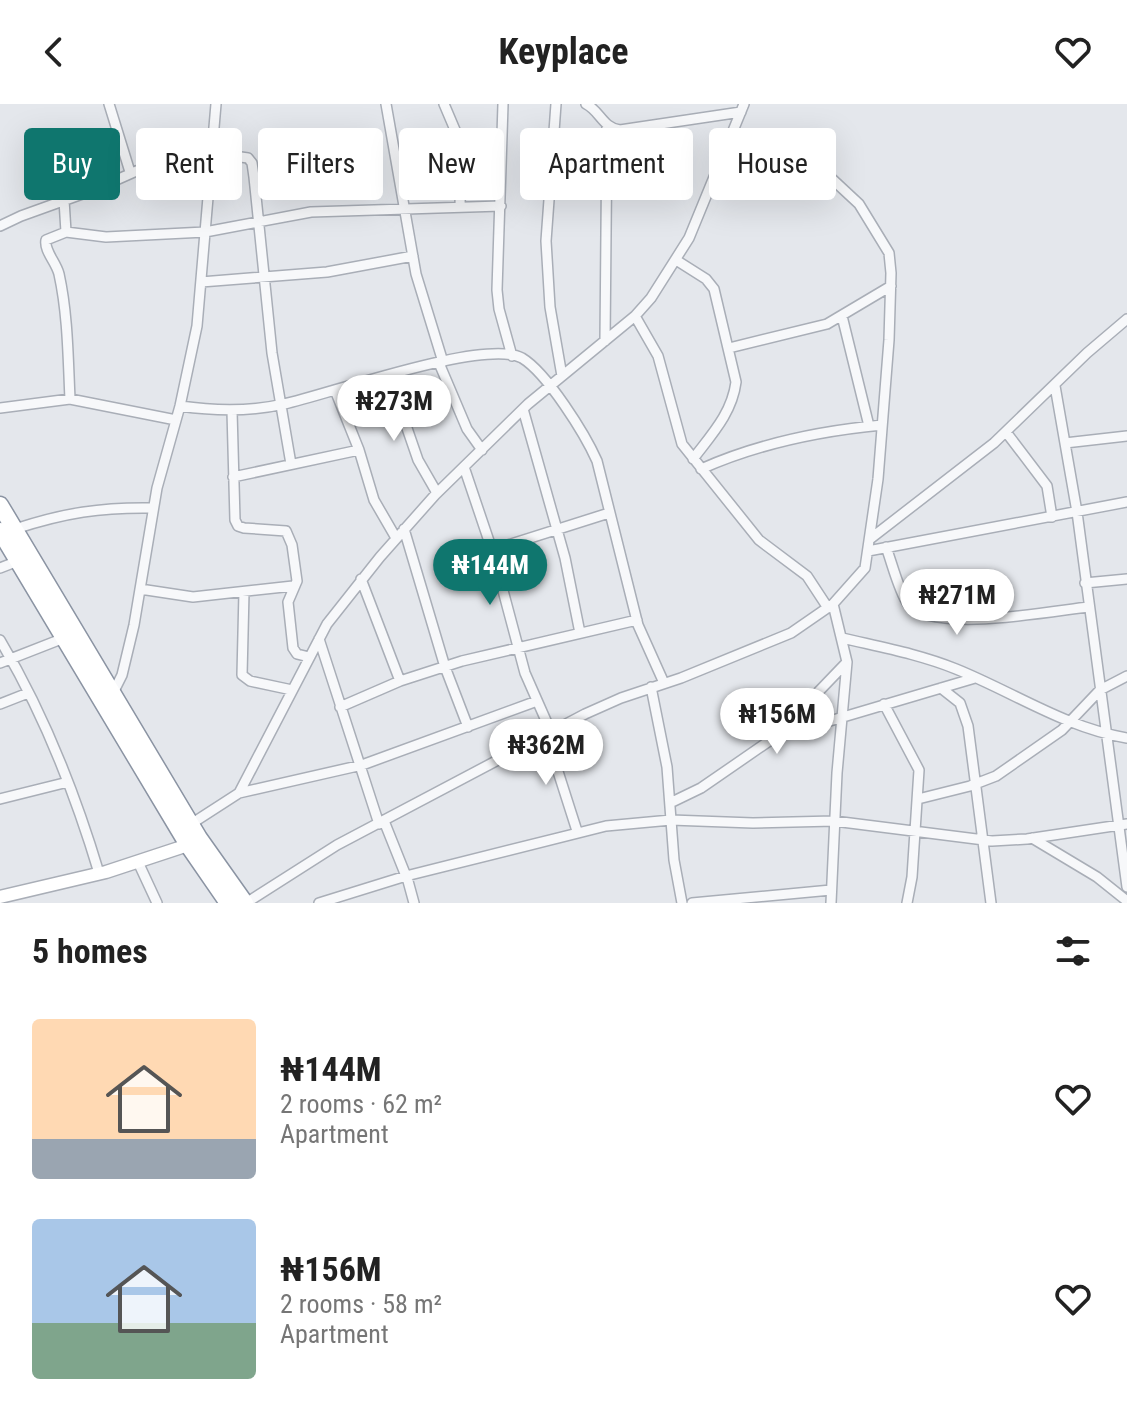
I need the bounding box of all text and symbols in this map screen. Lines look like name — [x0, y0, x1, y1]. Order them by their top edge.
icon: back — [32, 30, 76, 74]
icon: heart — [1051, 30, 1095, 74]
text: Keyplace — [498, 31, 629, 73]
chip: Buy — [24, 128, 120, 200]
chip: Rent — [136, 128, 242, 200]
chip: Filters — [258, 128, 383, 200]
chip: New — [399, 128, 504, 200]
chip: Apartment — [520, 128, 693, 200]
chip: House — [709, 128, 836, 200]
pin: ₦273M — [338, 375, 450, 443]
text: ₦273M — [355, 386, 433, 416]
pin: ₦144M — [434, 539, 546, 607]
text: ₦144M — [451, 550, 529, 580]
pin: ₦271M — [901, 569, 1013, 637]
text: ₦271M — [918, 580, 996, 610]
pin: ₦156M — [721, 688, 833, 756]
text: ₦156M — [738, 699, 816, 729]
pin: ₦362M — [490, 719, 602, 787]
text: ₦362M — [507, 730, 585, 760]
icon: filters — [1051, 929, 1095, 973]
text: 5 homes — [32, 931, 148, 971]
text: ₦144M — [280, 1049, 382, 1089]
icon: home — [96, 1051, 192, 1147]
icon: heart — [1051, 1077, 1095, 1121]
text: 2 rooms · 62 m² — [280, 1089, 442, 1119]
text: Apartment — [280, 1119, 389, 1149]
text: ₦156M — [280, 1249, 382, 1289]
icon: home — [96, 1251, 192, 1347]
icon: heart — [1051, 1277, 1095, 1321]
text: 2 rooms · 58 m² — [280, 1289, 442, 1319]
text: Apartment — [280, 1319, 389, 1349]

